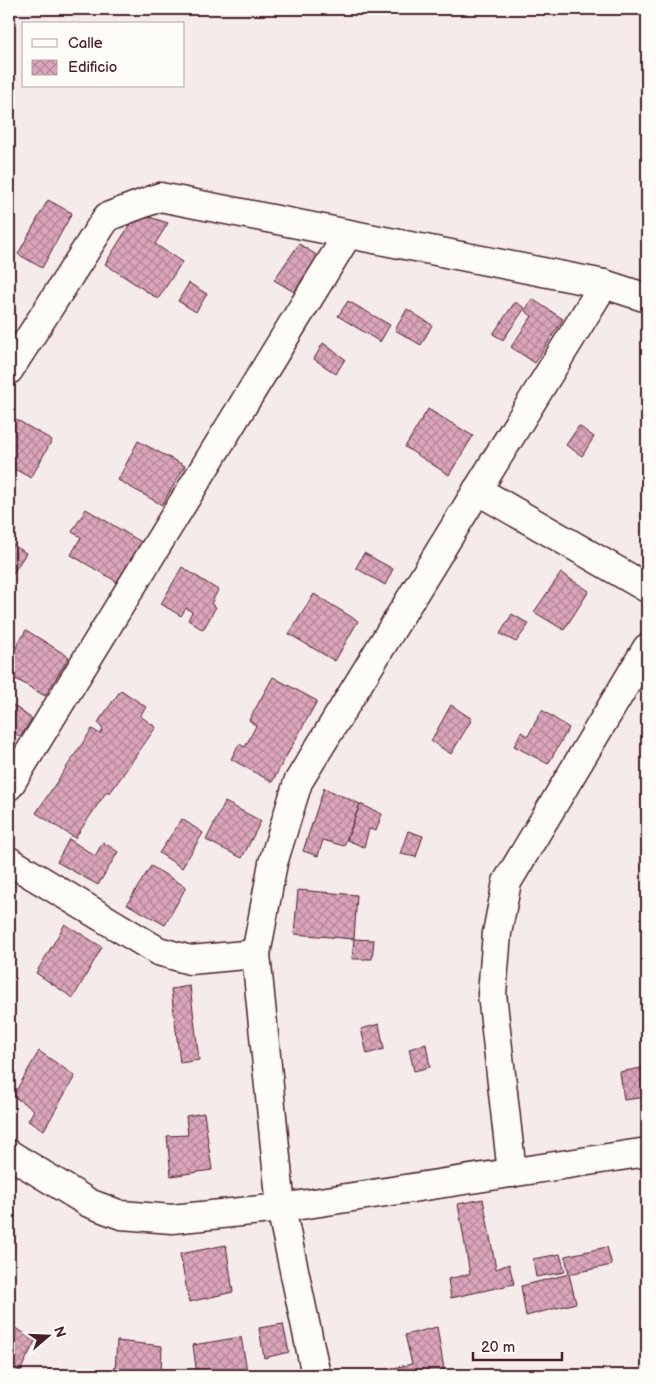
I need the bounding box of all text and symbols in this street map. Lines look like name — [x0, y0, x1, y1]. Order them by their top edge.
legend — [22, 22, 185, 88]
text: Calle — [68, 34, 103, 53]
text: Edificio — [68, 58, 117, 77]
north arrow — [22, 1312, 72, 1362]
text: N — [50, 1324, 70, 1340]
scale bar — [473, 1329, 562, 1361]
text: 20 m — [481, 1338, 515, 1357]

